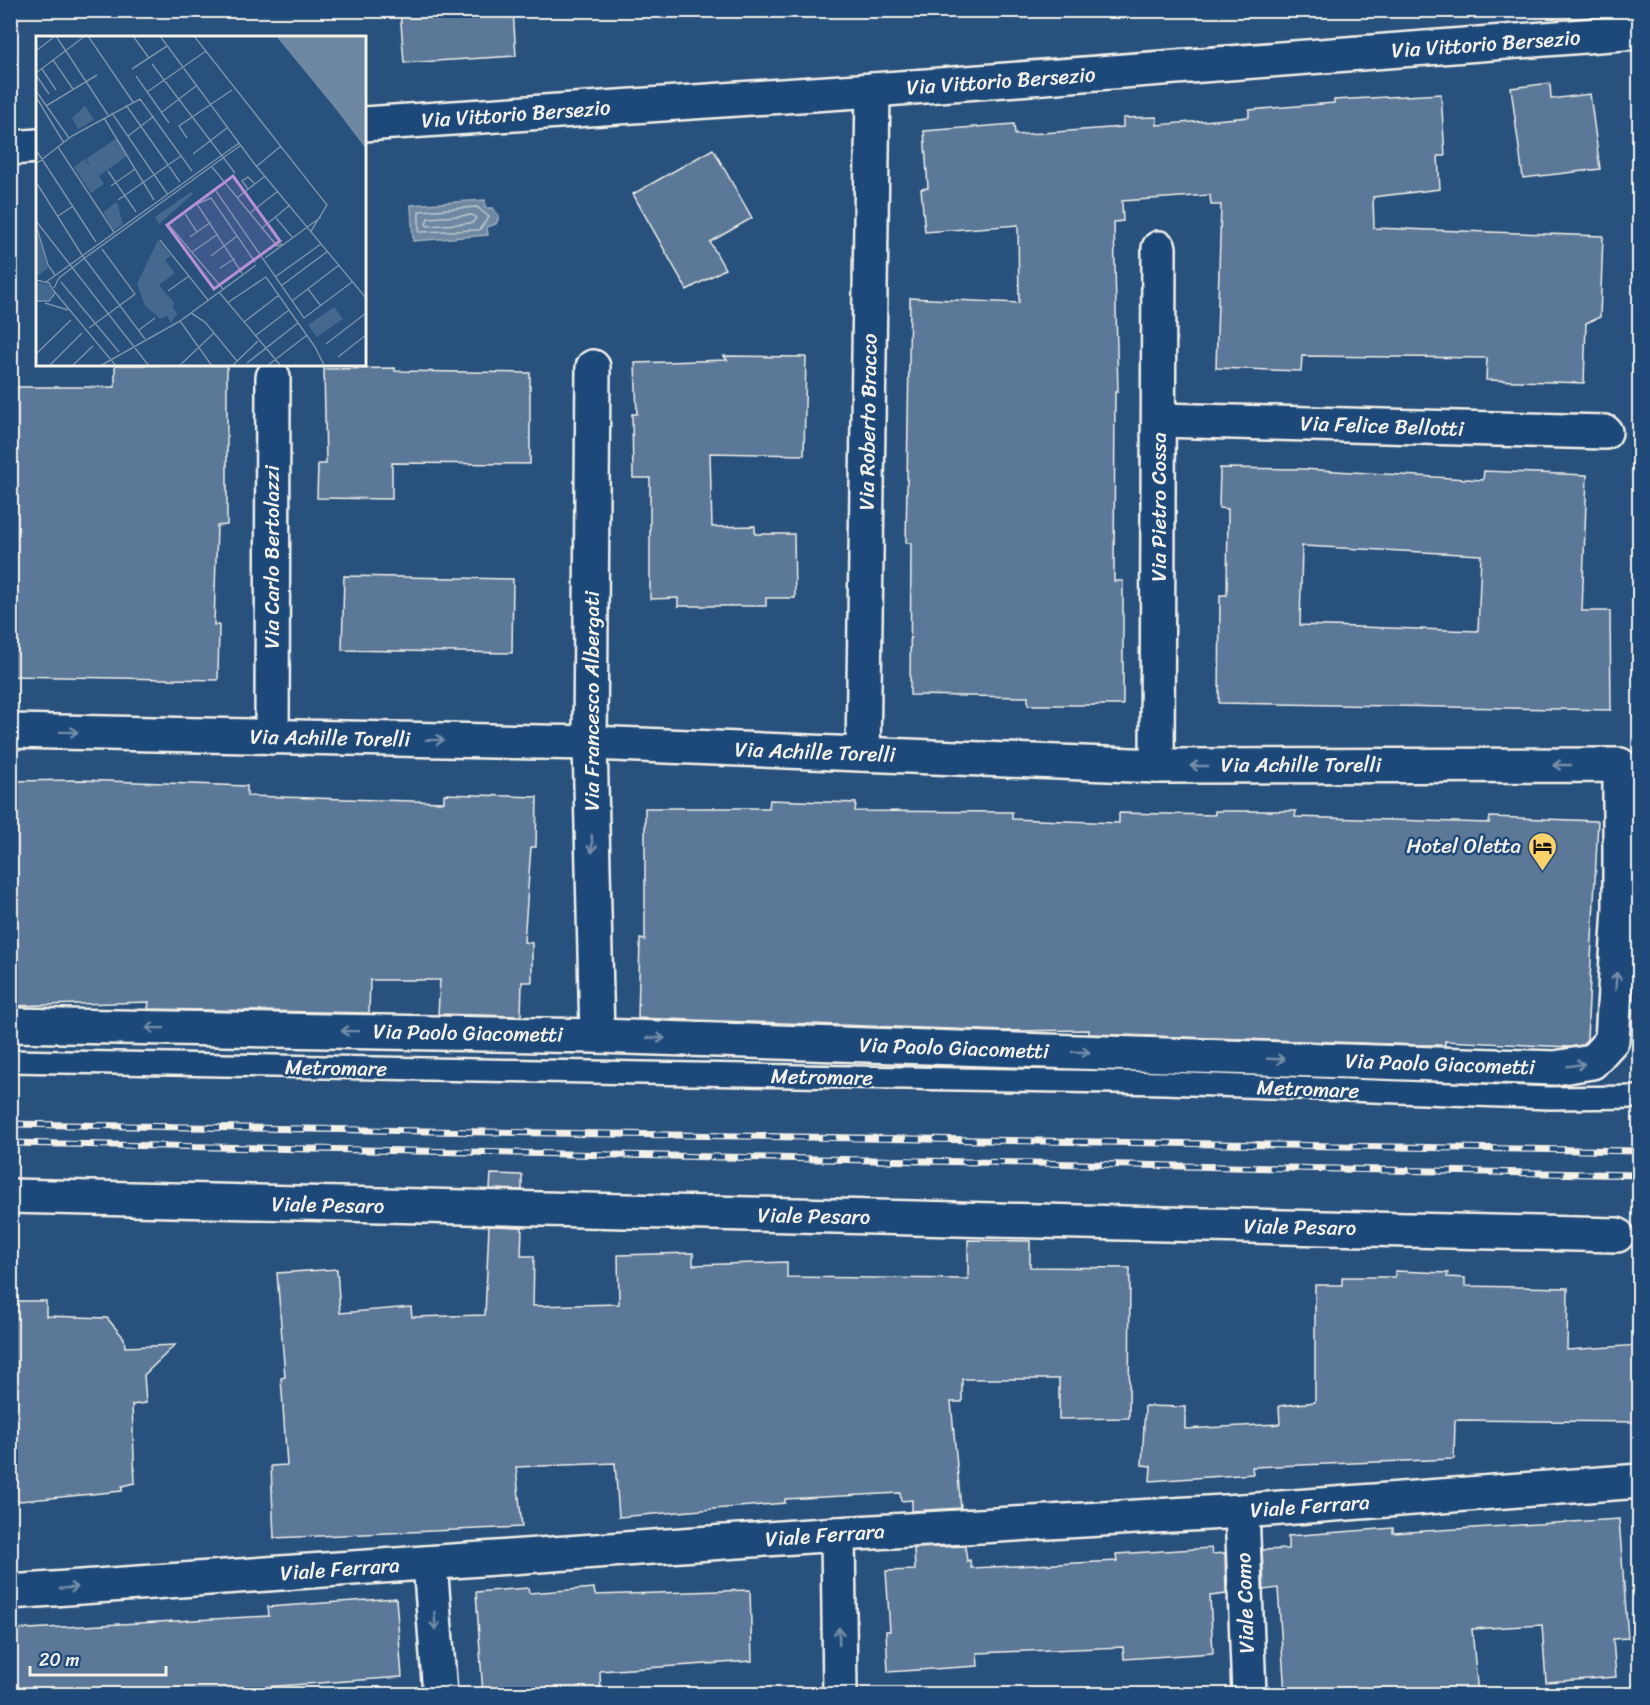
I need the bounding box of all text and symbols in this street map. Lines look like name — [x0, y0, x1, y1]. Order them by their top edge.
street label: Via Vittorio Bersezio — [1390, 18, 1582, 70]
inset map — [36, 36, 366, 366]
street label: Via Vittorio Bersezio — [905, 55, 1097, 107]
street label: Via Vittorio Bersezio — [420, 88, 612, 140]
street label: Via Roberto Bracco — [847, 333, 889, 511]
street label: Via Felice Bellotti — [1300, 404, 1466, 448]
street label: Via Pietro Cossa — [1140, 432, 1178, 582]
street label: Via Carlo Bertolazzi — [253, 464, 291, 649]
street label: Via Francesco Albergati — [573, 590, 611, 811]
street label: Via Achille Torelli — [249, 718, 412, 758]
one-way arrow — [58, 726, 78, 738]
street label: Via Achille Torelli — [734, 730, 897, 774]
one-way arrow — [425, 734, 445, 746]
street label: Via Achille Torelli — [1221, 746, 1382, 784]
one-way arrow — [1552, 759, 1572, 771]
one-way arrow — [1189, 760, 1209, 772]
place label: Hotel Oletta — [1406, 827, 1521, 865]
hotel icon: Hotel Oletta — [1526, 830, 1558, 872]
one-way arrow — [587, 833, 598, 853]
one-way arrow — [1610, 972, 1621, 992]
street label: Via Paolo Giacometti — [373, 1012, 564, 1054]
one-way arrow — [145, 1022, 165, 1034]
one-way arrow — [340, 1025, 360, 1037]
street label: Via Paolo Giacometti — [858, 1026, 1051, 1070]
one-way arrow — [645, 1032, 665, 1043]
street label: Via Paolo Giacometti — [1344, 1042, 1537, 1086]
one-way arrow — [1071, 1047, 1091, 1058]
street label: Metromare — [284, 1048, 388, 1088]
one-way arrow — [1266, 1053, 1286, 1064]
street label: Metromare — [770, 1057, 874, 1097]
one-way arrow — [1566, 1059, 1585, 1070]
street label: Metromare — [1256, 1068, 1360, 1110]
street label: Viale Pesaro — [271, 1185, 385, 1225]
street label: Viale Pesaro — [757, 1196, 871, 1236]
street label: Viale Pesaro — [1243, 1207, 1357, 1247]
street label: Viale Ferrara — [1249, 1483, 1371, 1529]
street label: Viale Ferrara — [764, 1512, 886, 1558]
street label: Viale Ferrara — [279, 1546, 401, 1592]
street label: Viale Como — [1224, 1552, 1266, 1654]
one-way arrow — [58, 1582, 78, 1593]
one-way arrow — [429, 1610, 440, 1630]
one-way arrow — [834, 1627, 845, 1647]
scale bar — [30, 1639, 166, 1677]
text: 20 m — [39, 1644, 79, 1676]

